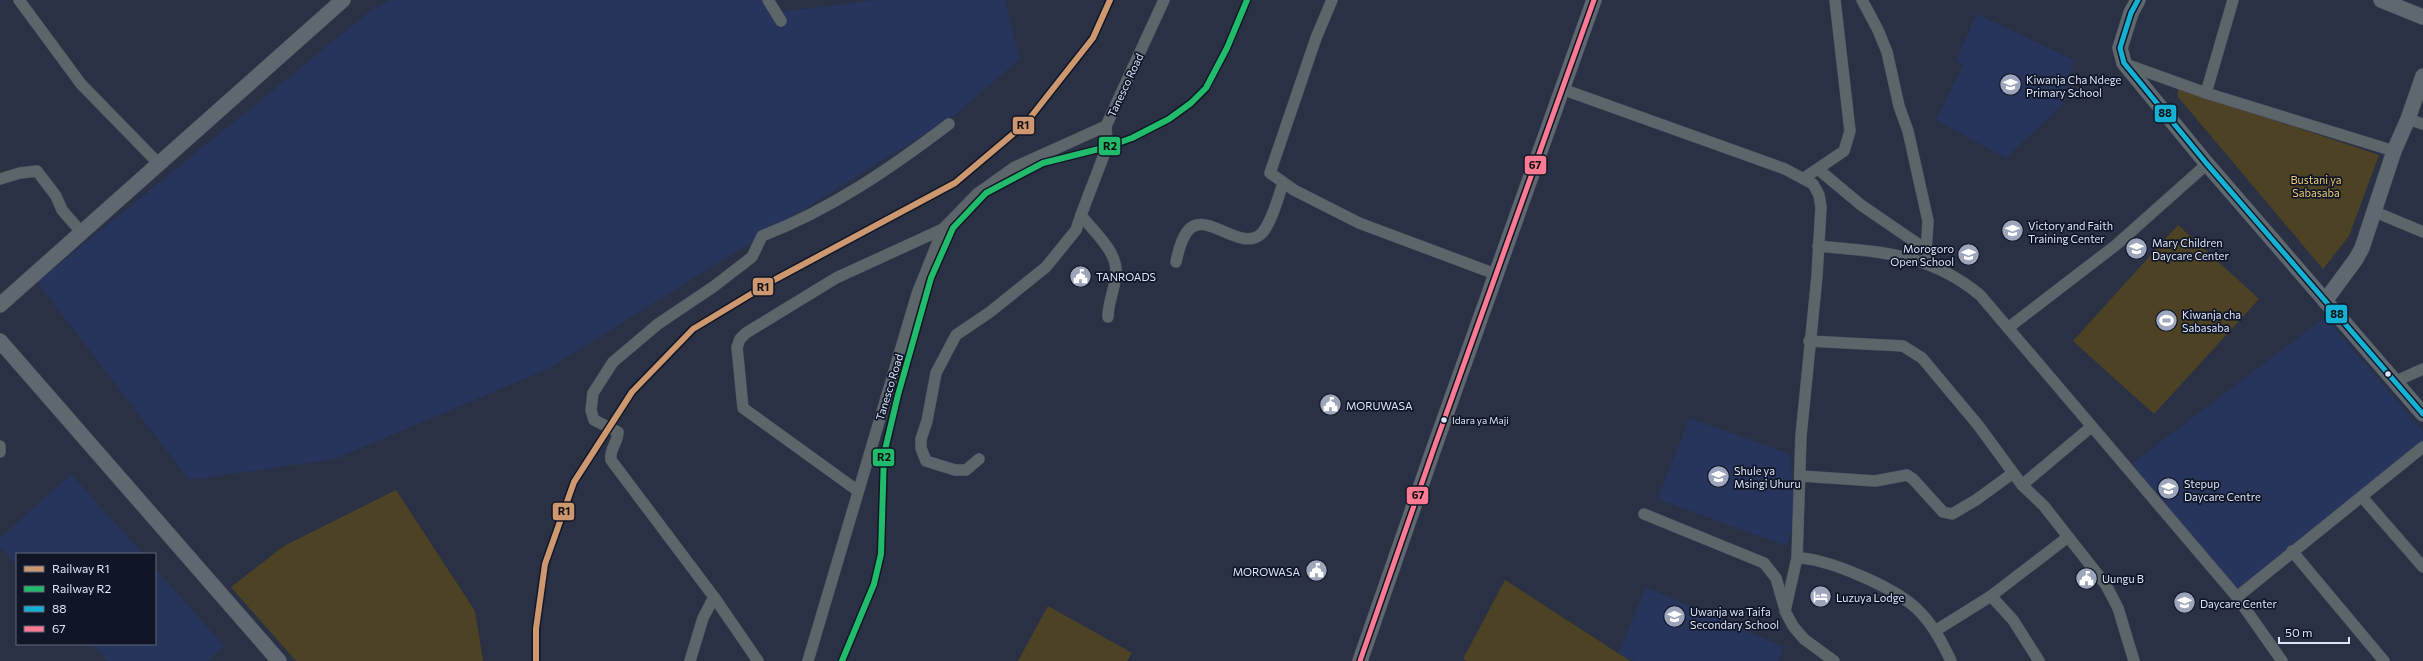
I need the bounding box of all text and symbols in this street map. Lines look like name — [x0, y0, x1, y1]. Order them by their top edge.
street label: Tanesco Road — [1105, 51, 1145, 119]
school or university icon: Kiwanja Cha Ndege Primary School — [1997, 72, 2023, 98]
place label: Kiwanja Cha Ndege Primary School — [2026, 73, 2122, 99]
line badge: 88 — [2154, 104, 2177, 123]
text: 88 — [2158, 106, 2172, 119]
line badge: R1 — [1012, 116, 1035, 135]
text: R1 — [1017, 118, 1029, 131]
line badge: R2 — [1098, 136, 1121, 156]
text: R2 — [1103, 139, 1117, 152]
line badge: 67 — [1524, 155, 1547, 175]
text: 67 — [1529, 158, 1541, 171]
park label: Bustani ya Sabasaba — [2290, 173, 2342, 199]
school or university icon: Victory and Faith Training Center — [2000, 218, 2026, 244]
place label: Victory and Faith Training Center — [2028, 219, 2113, 245]
school or university icon: Mary Children Daycare Center — [2124, 235, 2150, 261]
place label: Mary Children Daycare Center — [2152, 236, 2229, 262]
school or university icon: Morogoro Open School — [1956, 241, 1982, 267]
place label: Morogoro Open School — [1890, 242, 1954, 268]
public building icon: TANROADS — [1067, 263, 1093, 289]
place label: TANROADS — [1096, 270, 1156, 283]
line badge: R1 — [752, 277, 774, 296]
text: R1 — [757, 280, 769, 293]
line badge: 88 — [2325, 304, 2348, 324]
sports icon: Kiwanja cha Sabasaba — [2153, 307, 2179, 333]
text: 88 — [2330, 307, 2344, 320]
place label: Kiwanja cha Sabasaba — [2182, 308, 2241, 334]
street label: Tanesco Road — [873, 352, 905, 422]
unlabelled marker — [2383, 369, 2393, 379]
public building icon: MORUWASA — [1318, 392, 1344, 418]
place label: MORUWASA — [1346, 399, 1413, 412]
place label: Idara ya Maji — [1452, 414, 1509, 426]
marker: Idara ya Maji — [1439, 415, 1449, 425]
line badge: R2 — [872, 448, 895, 467]
text: R2 — [877, 450, 891, 463]
school or university icon: Shule ya Msingi Uhuru — [1705, 463, 1731, 489]
place label: Shule ya Msingi Uhuru — [1734, 464, 1801, 490]
school or university icon: Stepup Daycare Centre — [2156, 476, 2182, 502]
place label: Stepup Daycare Centre — [2184, 477, 2261, 503]
line badge: 67 — [1406, 486, 1429, 505]
text: 67 — [1412, 488, 1424, 501]
line badge: R1 — [552, 502, 575, 521]
text: R1 — [558, 504, 570, 517]
legend — [16, 553, 156, 645]
public building icon: MOROWASA — [1303, 558, 1329, 584]
text: Railway R1 — [52, 561, 110, 575]
place label: MOROWASA — [1233, 565, 1300, 578]
public building icon: Uungu B — [2073, 565, 2099, 591]
place label: Uungu B — [2102, 572, 2144, 585]
text: Railway R2 — [52, 581, 112, 595]
hotel icon: Luzuya Lodge — [1807, 584, 1833, 610]
school or university icon: Daycare Center — [2172, 590, 2198, 616]
place label: Luzuya Lodge — [1836, 591, 1905, 604]
place label: Daycare Center — [2200, 597, 2277, 610]
text: 88 — [52, 601, 67, 615]
school or university icon: Uwanja wa Taifa Secondary School — [1661, 604, 1687, 630]
place label: Uwanja wa Taifa Secondary School — [1690, 605, 1779, 631]
scale bar — [2279, 619, 2349, 645]
text: 67 — [52, 621, 66, 635]
text: 50 m — [2285, 625, 2313, 639]

